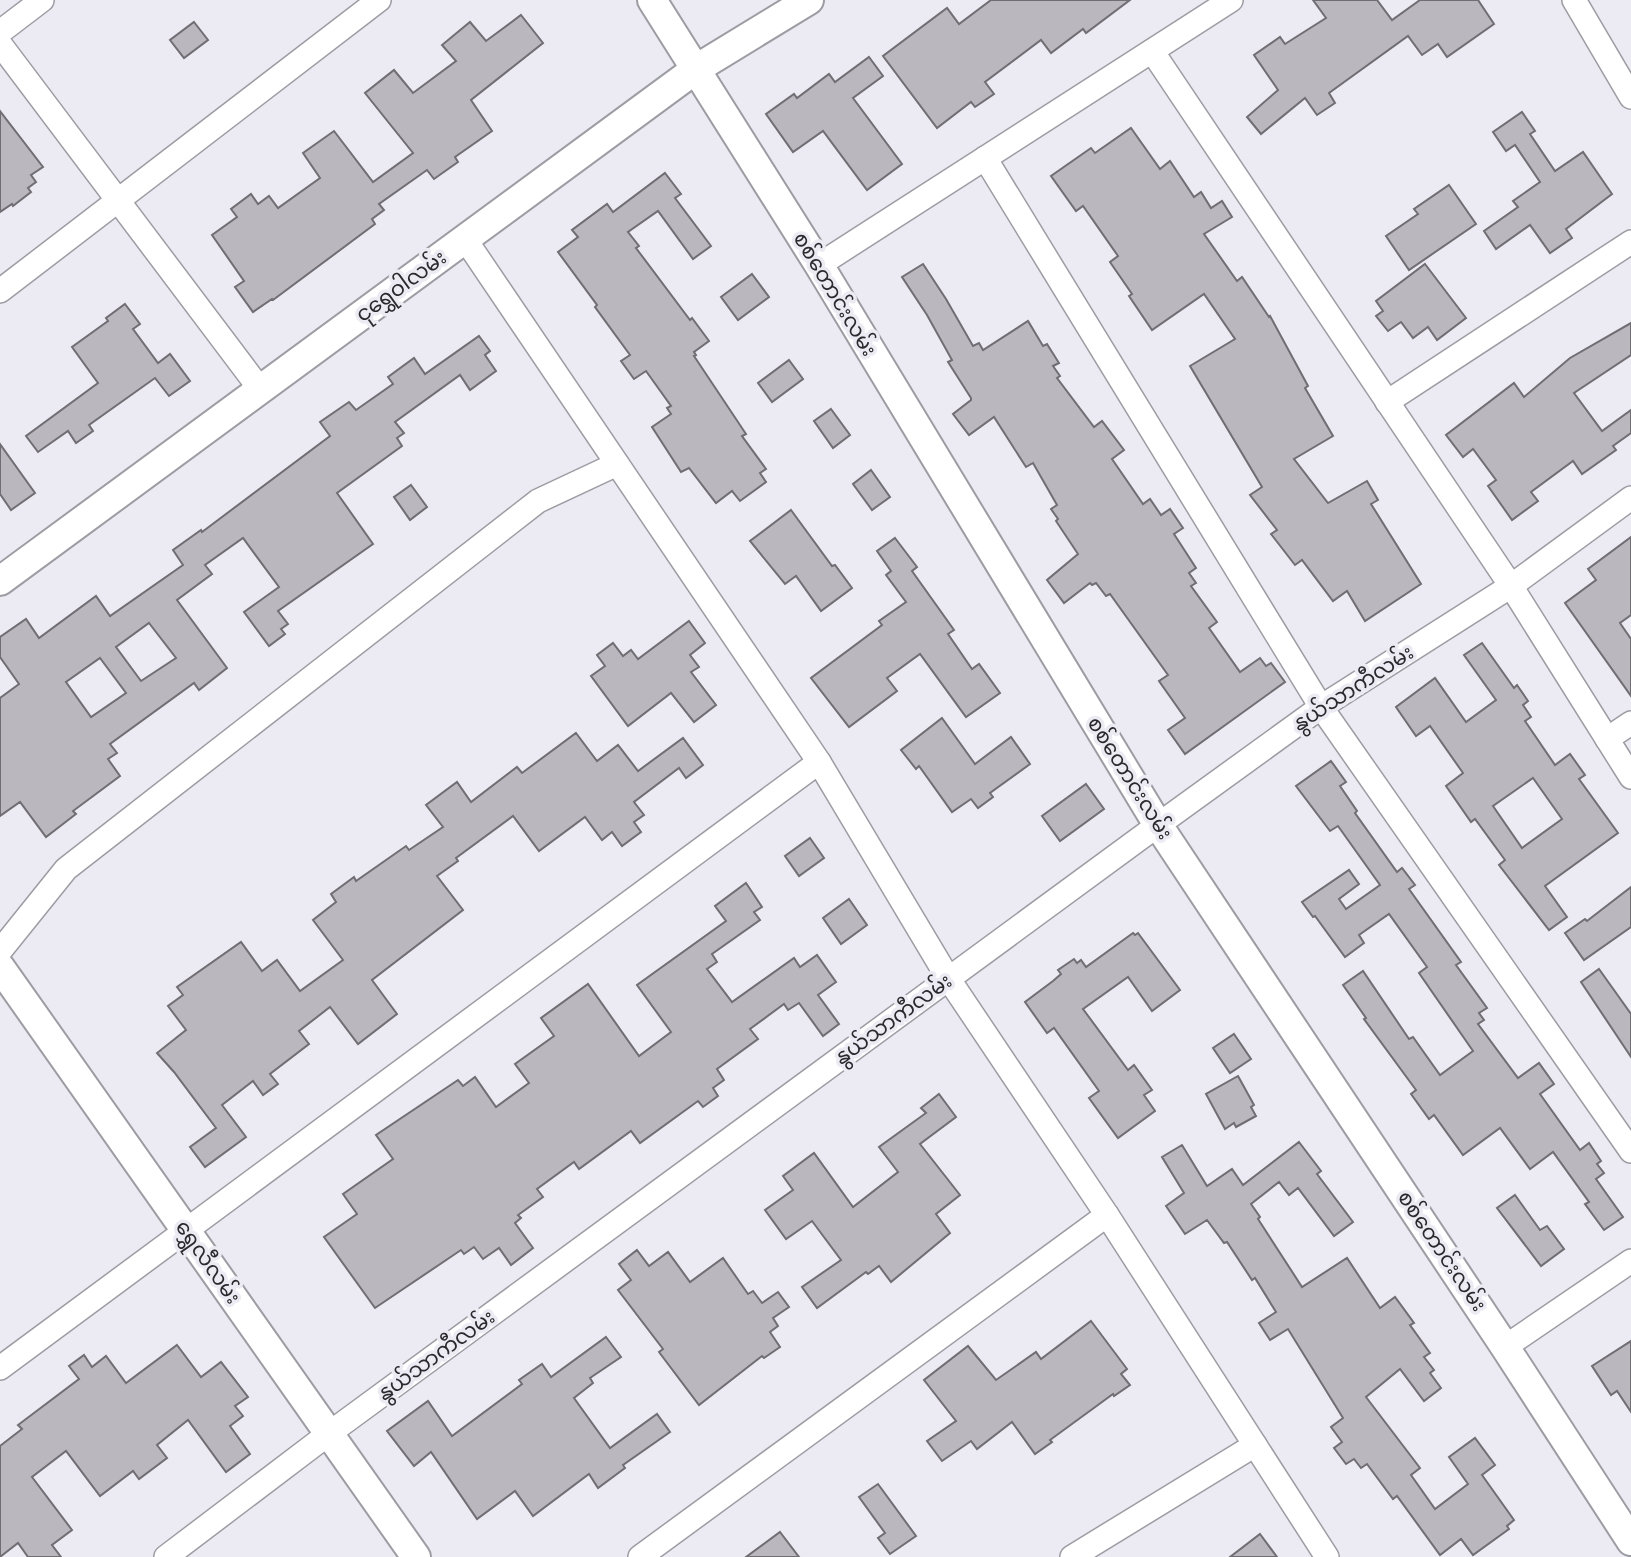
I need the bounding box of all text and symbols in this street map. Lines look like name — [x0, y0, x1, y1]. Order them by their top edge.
street label: စစ်တောင်းလမ်း — [788, 226, 885, 361]
street label: ငုရွှေဝါလမ်း — [349, 242, 454, 331]
street label: နွယ်သာကီလမ်း — [1286, 637, 1420, 739]
street label: စစ်တောင်းလမ်း — [1082, 710, 1181, 844]
street label: နွယ်သာကီလမ်း — [827, 965, 959, 1073]
street label: စစ်တောင်းလမ်း — [1392, 1184, 1495, 1316]
street label: ရွှေလီလမ်း — [166, 1213, 249, 1311]
street label: နွယ်သာကီလမ်း — [370, 1301, 502, 1409]

